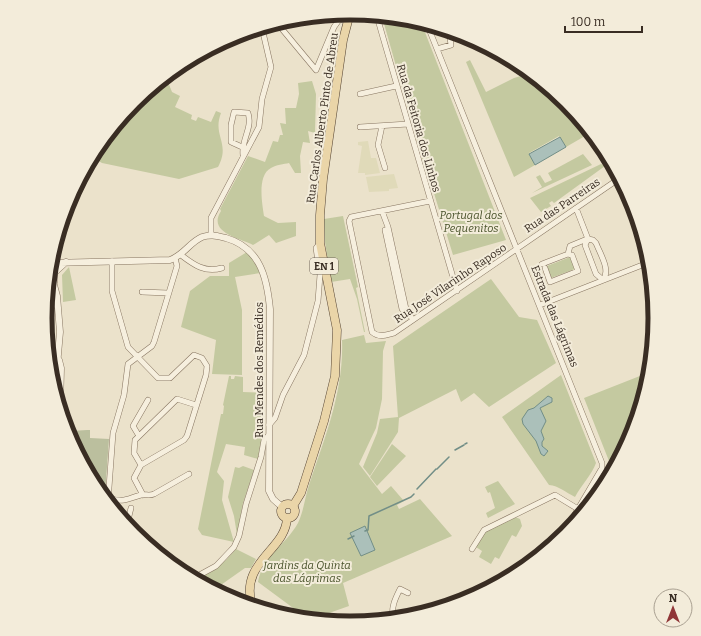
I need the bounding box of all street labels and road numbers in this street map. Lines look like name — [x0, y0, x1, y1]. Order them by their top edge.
street label: Rua Carlos Alberto Pinto de Abreu — [304, 32, 341, 204]
street label: Rua da Feitoria dos Linhos — [394, 63, 443, 194]
street label: Rua das Parreiras — [522, 175, 603, 236]
street label: Rua José Vilarinho Raposo — [392, 241, 509, 326]
road number: EN 1 — [310, 258, 338, 274]
street label: Estrada das Lágrimas — [528, 263, 581, 369]
street label: Rua Mendes dos Remédios — [253, 302, 266, 438]

